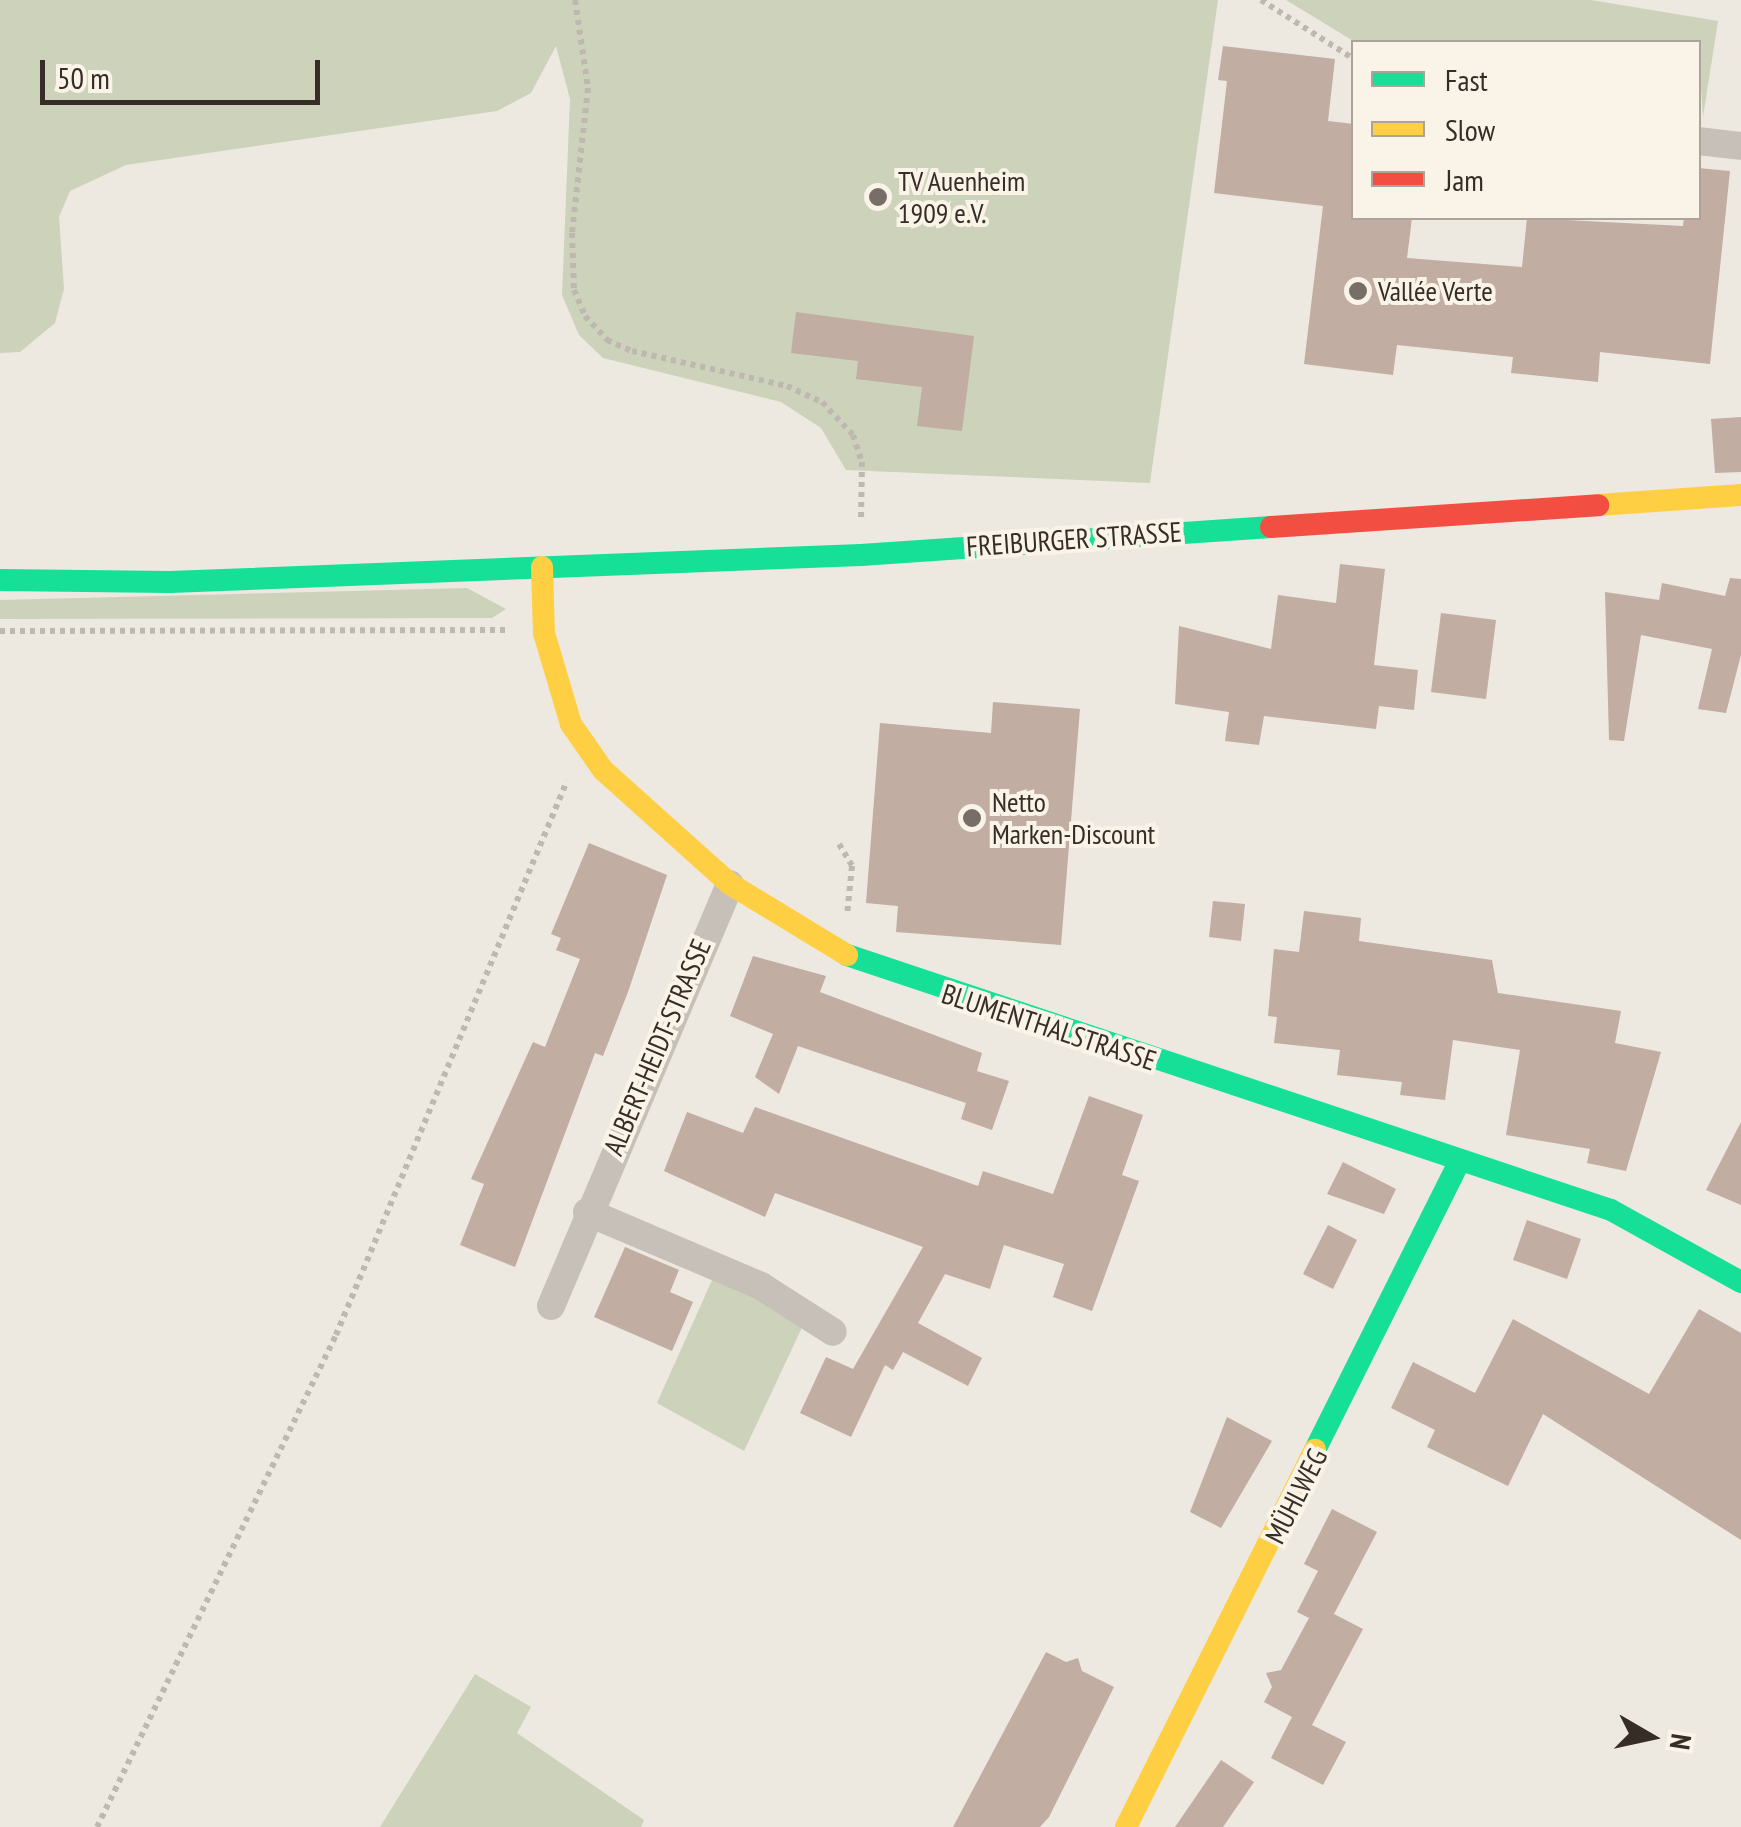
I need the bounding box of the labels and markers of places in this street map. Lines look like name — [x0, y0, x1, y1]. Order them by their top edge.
place label: TV Auenheim 1909 e.V. — [898, 164, 1027, 230]
marker: TV Auenheim 1909 e.V. — [867, 186, 889, 208]
place label: Vallée Verte — [1378, 274, 1493, 308]
marker: Vallée Verte — [1347, 280, 1369, 302]
place label: Netto Marken-Discount — [992, 785, 1155, 851]
marker: Netto Marken-Discount — [961, 807, 983, 829]

